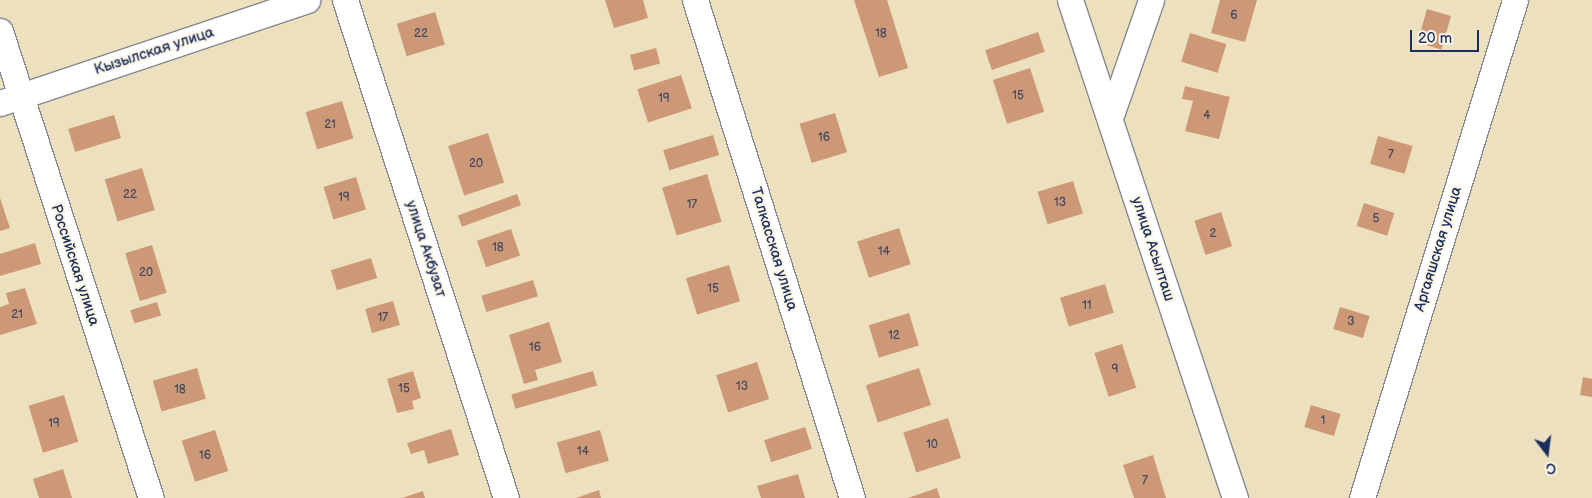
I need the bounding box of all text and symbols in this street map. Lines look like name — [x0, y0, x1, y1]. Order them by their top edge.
house number: 6 — [1230, 9, 1238, 23]
scale bar — [1412, 20, 1481, 52]
street label: Кызылская улица — [92, 23, 216, 79]
house number: 22 — [414, 27, 428, 41]
house number: 18 — [875, 27, 887, 41]
text: 20 m — [1418, 29, 1452, 48]
house number: 15 — [1012, 89, 1024, 103]
house number: 19 — [658, 92, 670, 106]
house number: 4 — [1203, 109, 1211, 123]
house number: 21 — [324, 118, 336, 132]
house number: 16 — [818, 131, 830, 145]
house number: 7 — [1388, 148, 1394, 162]
house number: 20 — [469, 157, 483, 171]
street label: Аргаяшская улица — [1410, 184, 1466, 314]
street label: Талкасская улица — [747, 185, 801, 313]
house number: 22 — [123, 188, 137, 202]
house number: 19 — [338, 191, 350, 205]
street label: улица Асылташ — [1128, 195, 1178, 303]
house number: 13 — [1054, 196, 1066, 210]
street label: улица Акбузат — [402, 198, 450, 300]
house number: 17 — [687, 198, 697, 212]
street label: Российская улица — [47, 202, 103, 328]
house number: 5 — [1373, 212, 1379, 226]
house number: 2 — [1209, 227, 1217, 241]
house number: 18 — [492, 241, 504, 255]
house number: 14 — [878, 245, 890, 259]
house number: 20 — [139, 266, 153, 280]
house number: 15 — [707, 282, 719, 296]
house number: 11 — [1082, 299, 1092, 313]
house number: 21 — [11, 308, 23, 322]
house number: 17 — [378, 311, 388, 325]
house number: 3 — [1347, 315, 1355, 329]
house number: 12 — [888, 329, 900, 343]
house number: 16 — [529, 341, 541, 355]
house number: 9 — [1112, 363, 1118, 377]
house number: 13 — [736, 380, 748, 394]
house number: 15 — [398, 382, 410, 396]
house number: 18 — [174, 383, 186, 397]
house number: 1 — [1321, 414, 1325, 428]
house number: 19 — [48, 417, 60, 431]
north arrow — [1522, 428, 1572, 478]
house number: 10 — [926, 438, 938, 452]
house number: 14 — [577, 445, 589, 459]
house number: 16 — [199, 449, 211, 463]
text: С — [1544, 458, 1558, 477]
house number: 7 — [1142, 474, 1148, 488]

